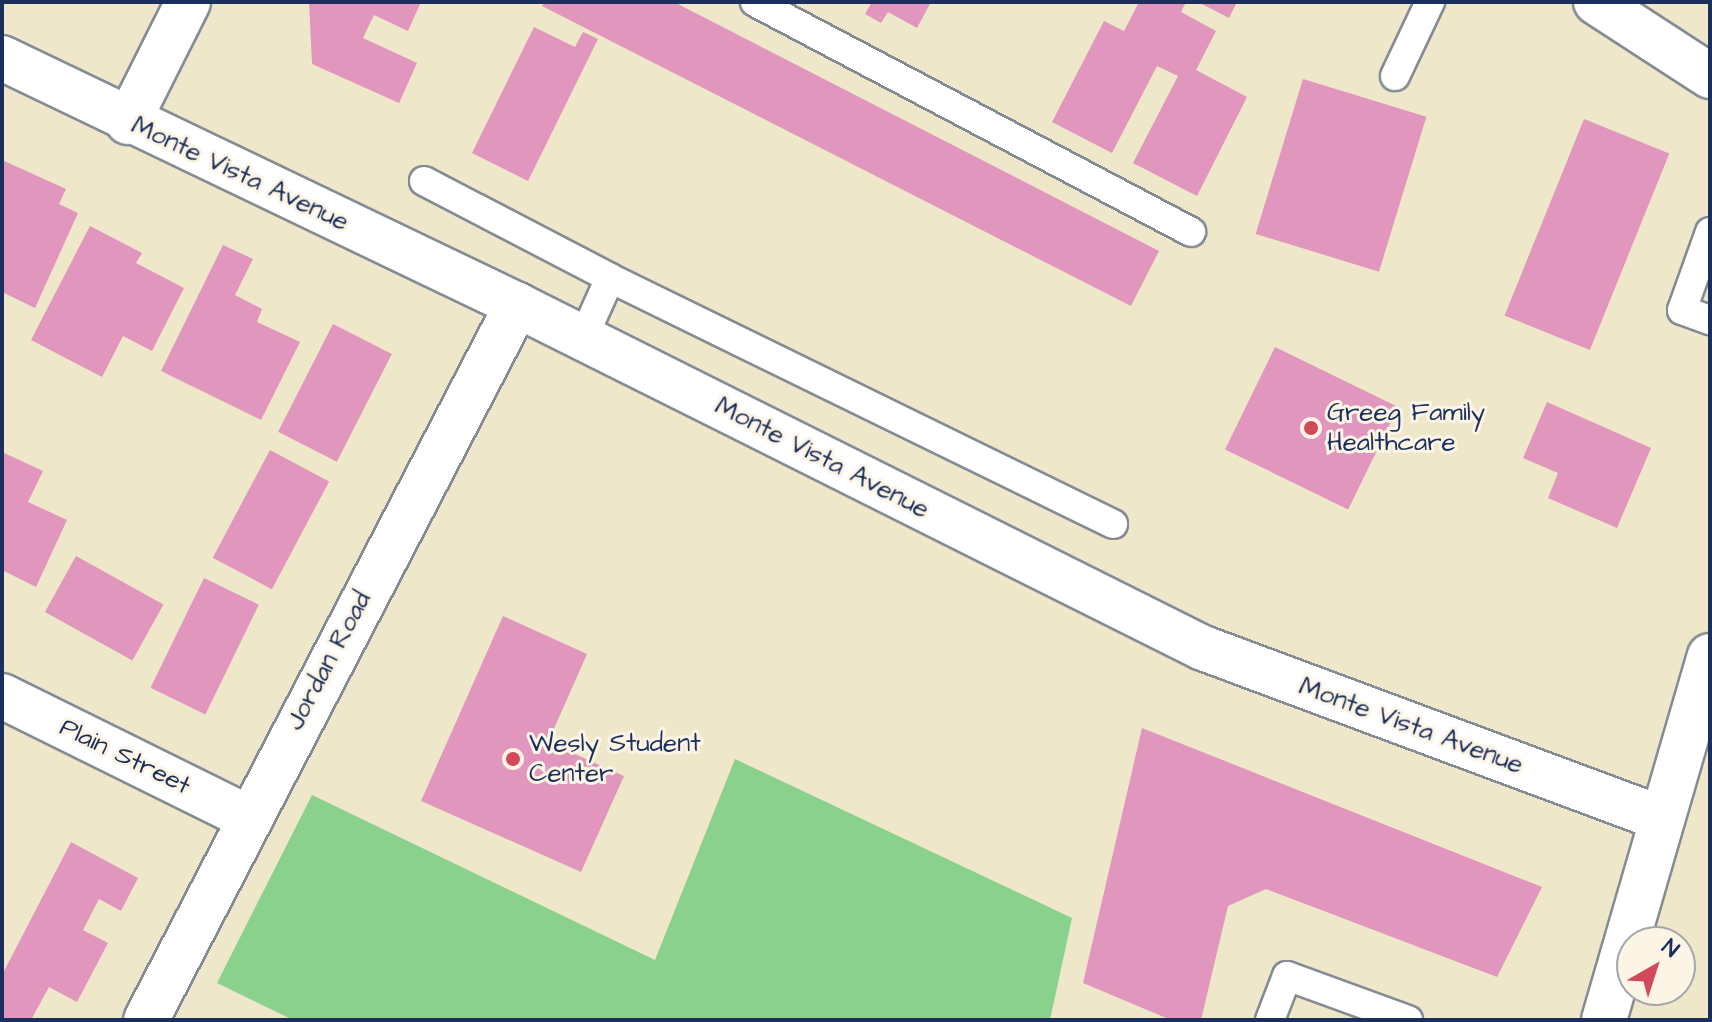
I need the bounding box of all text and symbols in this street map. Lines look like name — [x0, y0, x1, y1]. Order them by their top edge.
street label: Monte Vista Avenue — [126, 110, 354, 238]
street label: Monte Vista Avenue — [710, 391, 934, 525]
place label: Greeg Family Healthcare — [1327, 397, 1485, 458]
marker: Greeg Family Healthcare — [1302, 419, 1320, 437]
street label: Jordan Road — [279, 586, 379, 736]
street label: Monte Vista Avenue — [1295, 671, 1527, 781]
street label: Plain Street — [55, 712, 195, 802]
place label: Wesly Student Center — [529, 728, 701, 790]
marker: Wesly Student Center — [504, 750, 522, 768]
north arrow — [1616, 926, 1696, 1006]
text: N — [1655, 932, 1685, 965]

